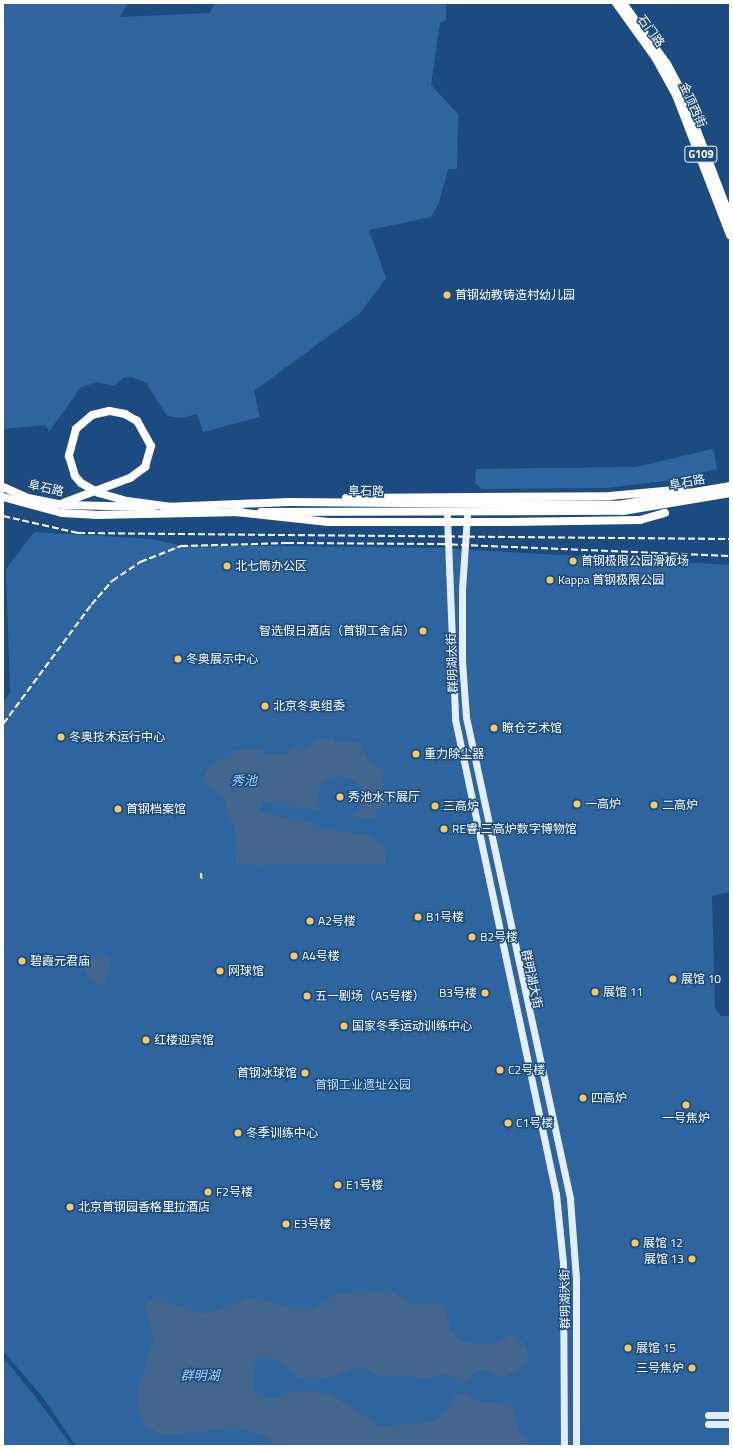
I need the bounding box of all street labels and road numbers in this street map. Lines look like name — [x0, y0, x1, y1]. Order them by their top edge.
street label: 石门路 — [635, 12, 667, 50]
street label: 金顶西街 — [677, 80, 709, 130]
road number: G109 — [684, 145, 718, 163]
street label: 阜石路 — [668, 471, 706, 493]
street label: 阜石路 — [27, 477, 65, 499]
street label: 阜石路 — [348, 483, 384, 499]
street label: 群明湖大街 — [444, 633, 460, 693]
street label: 群明湖大街 — [519, 948, 545, 1010]
street label: 群明湖大街 — [557, 1269, 573, 1329]

